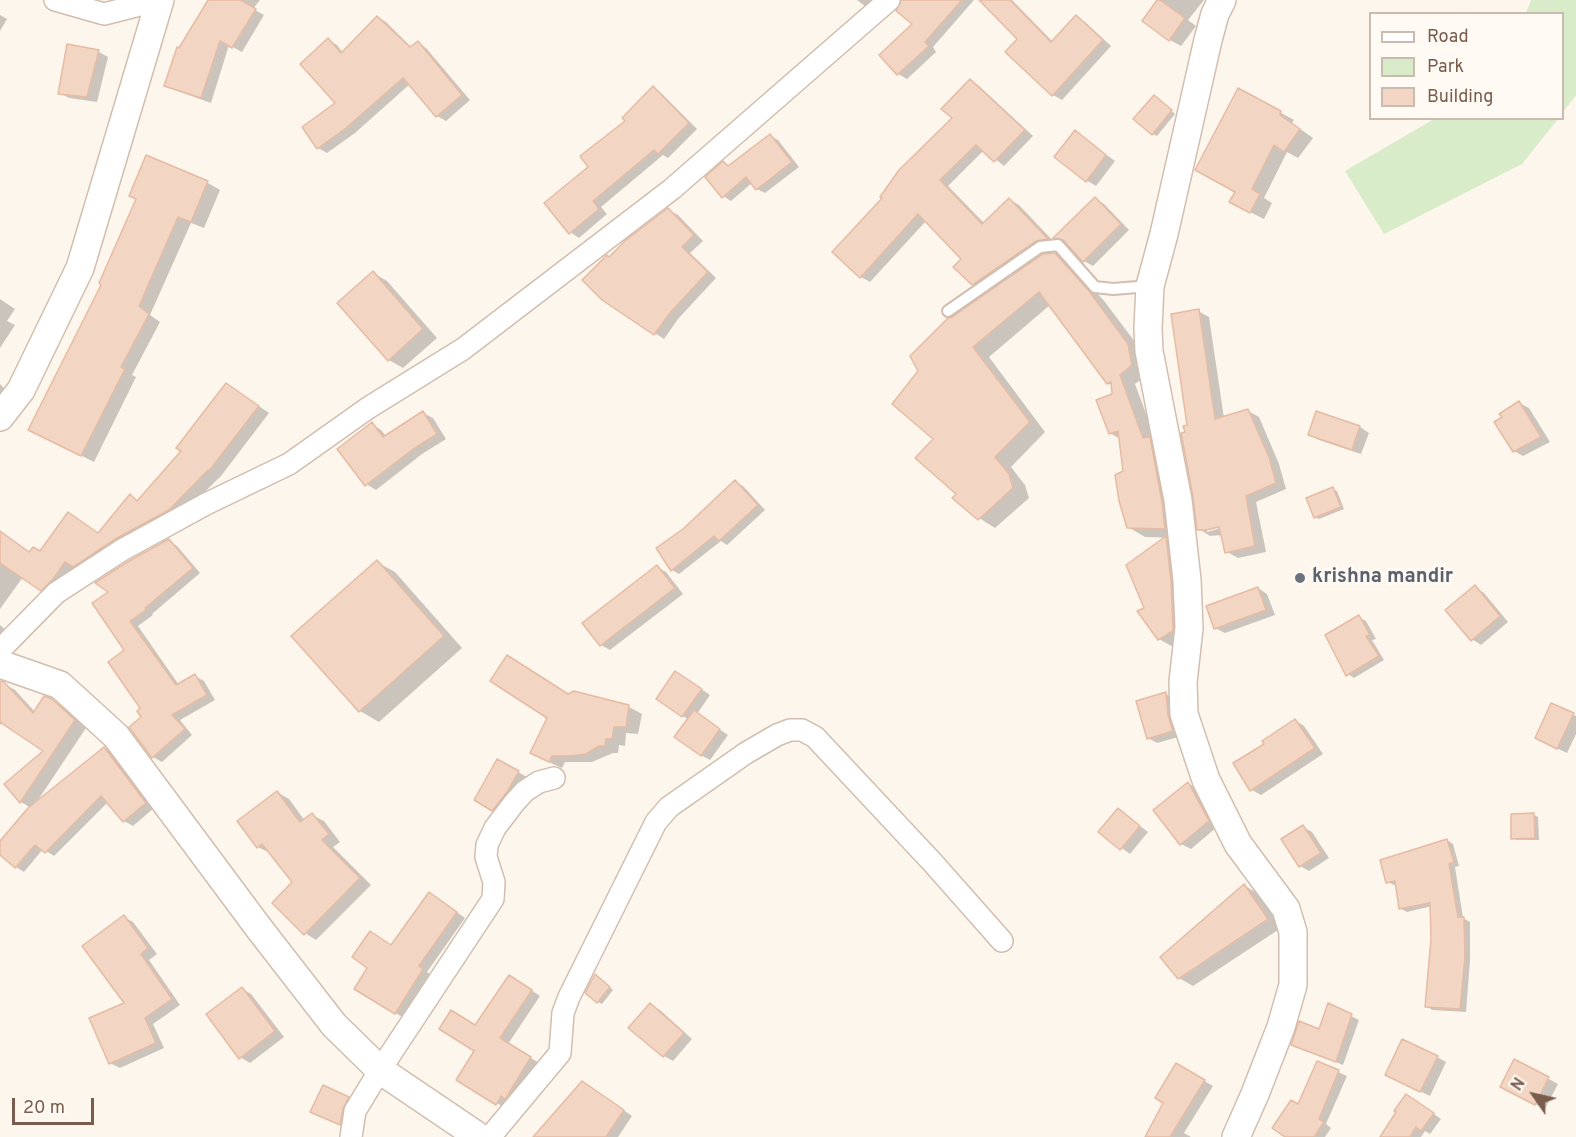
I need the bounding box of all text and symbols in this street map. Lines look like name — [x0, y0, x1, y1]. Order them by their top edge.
legend — [1369, 12, 1564, 120]
text: Road — [1427, 26, 1469, 49]
text: Park — [1427, 56, 1464, 79]
text: Building — [1427, 86, 1493, 109]
place label: krishna mandir — [1312, 566, 1453, 590]
marker: krishna mandir — [1293, 571, 1307, 585]
north arrow — [1504, 1065, 1564, 1125]
text: N — [1508, 1075, 1531, 1095]
scale bar — [15, 1086, 98, 1124]
text: 20 m — [23, 1097, 65, 1120]

